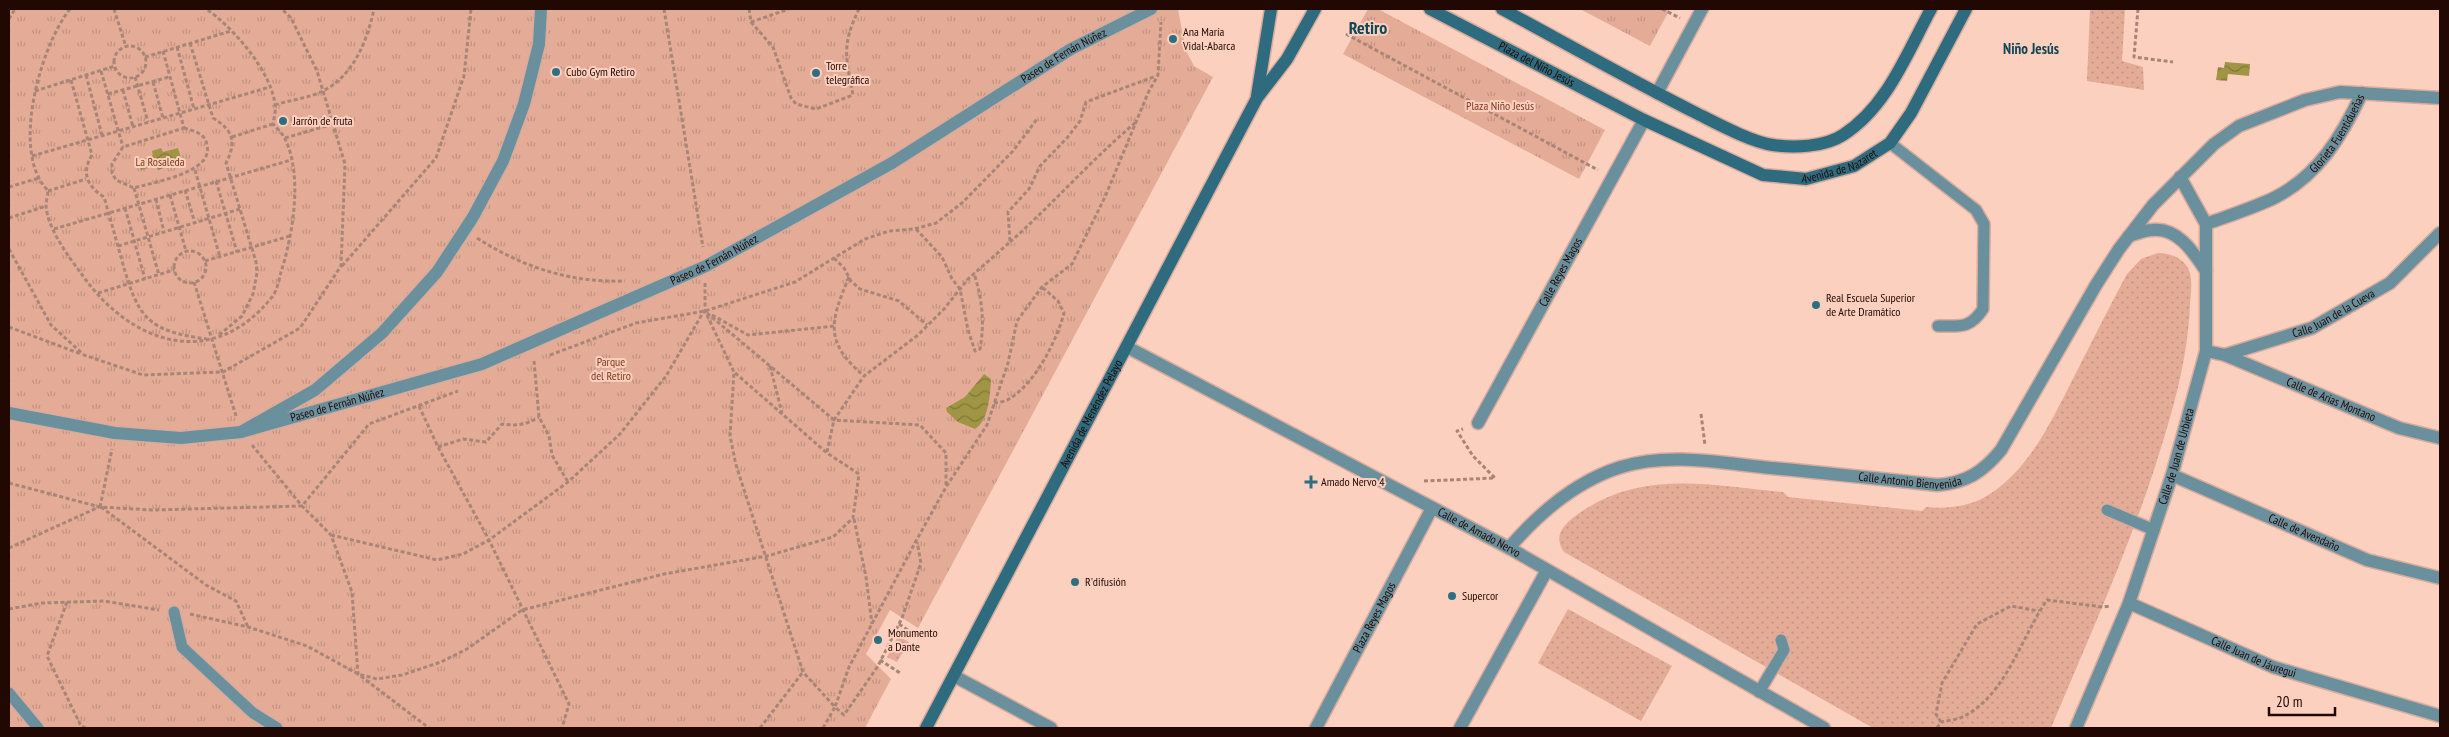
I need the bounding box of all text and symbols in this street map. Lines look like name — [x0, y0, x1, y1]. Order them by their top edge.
district label: Retiro — [1349, 16, 1387, 39]
place label: Ana María Vidal-Abarca — [1182, 24, 1236, 53]
street label: Paseo de Fernán Núñez — [1018, 25, 1109, 86]
marker: Ana María Vidal-Abarca — [1167, 33, 1179, 45]
street label: Plaza del Niño Jesús — [1496, 38, 1577, 90]
district label: Niño Jesús — [2003, 39, 2059, 58]
place label: Torre telegráfica — [826, 58, 870, 87]
place label: Cubo Gym Retiro — [566, 64, 635, 79]
marker: Cubo Gym Retiro — [550, 66, 562, 78]
marker: Torre telegráfica — [810, 67, 822, 79]
street label: Glorieta Fuentidueñas — [2306, 91, 2368, 176]
park label: Plaza Niño Jesús — [1466, 98, 1534, 113]
place label: Jarrón de fruta — [292, 113, 353, 128]
marker: Jarrón de fruta — [277, 115, 289, 127]
street label: Avenida de Nazaret — [1801, 145, 1880, 186]
park label: La Rosaleda — [135, 154, 185, 169]
street label: Paseo de Fernán Núñez — [668, 231, 760, 288]
street label: Calle Reyes Magos — [1535, 235, 1585, 309]
street label: Calle Juan de la Cueva — [2290, 285, 2377, 341]
place label: Real Escuela Superior de Arte Dramático — [1826, 290, 1916, 319]
marker: Real Escuela Superior de Arte Dramático — [1810, 299, 1822, 311]
park label: Parque del Retiro — [591, 354, 631, 383]
street label: Avenida de Menéndez Pelayo — [1056, 357, 1125, 470]
street label: Calle de Arias Montano — [2284, 374, 2378, 424]
street label: Paseo de Fernán Núñez — [289, 384, 386, 425]
street label: Calle de Juan de Urbieta — [2155, 406, 2197, 506]
street label: Calle Antonio Bienvenida — [1858, 469, 1964, 492]
place label: Amado Nervo 4 — [1321, 474, 1385, 489]
marker: Amado Nervo 4 — [1305, 476, 1317, 488]
street label: Calle de Amado Nervo — [1435, 504, 1523, 560]
street label: Calle de Avendaño — [2266, 510, 2342, 554]
place label: R'difusión — [1085, 574, 1126, 589]
marker: R'difusión — [1069, 576, 1081, 588]
street label: Plaza Reyes Magos — [1349, 579, 1399, 655]
place label: Supercor — [1462, 588, 1499, 603]
marker: Supercor — [1446, 590, 1458, 602]
place label: Monumento a Dante — [888, 625, 938, 654]
street label: Calle Juan de Jáuregui — [2209, 632, 2298, 680]
marker: Monumento a Dante — [872, 634, 884, 646]
scale bar — [2269, 684, 2335, 716]
text: 20 m — [2276, 692, 2302, 711]

